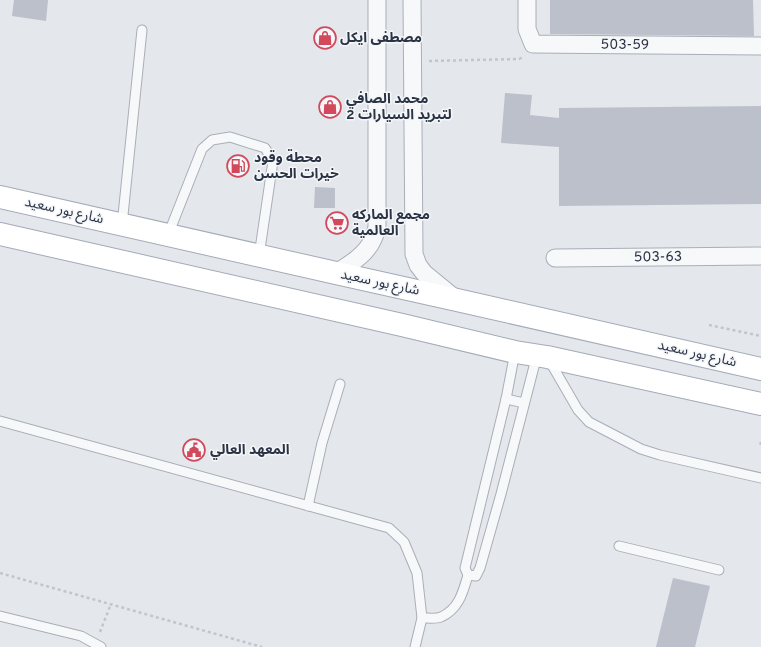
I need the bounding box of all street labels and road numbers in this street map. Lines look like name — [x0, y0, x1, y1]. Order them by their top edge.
street label: 503-59 — [600, 36, 649, 54]
street label: شارع بور سعيد — [23, 194, 105, 229]
street label: 503-63 — [634, 248, 682, 266]
street label: شارع بور سعيد — [339, 266, 421, 301]
street label: شارع بور سعيد — [656, 337, 738, 372]

